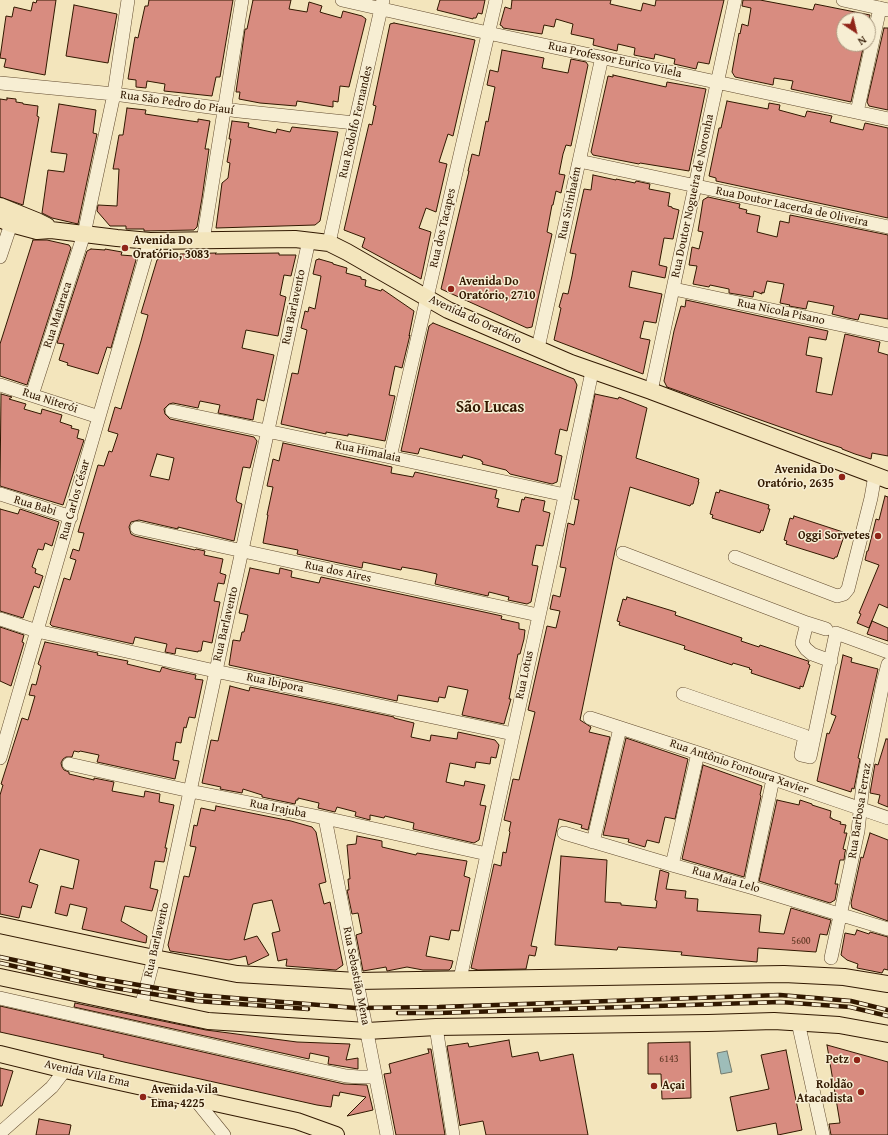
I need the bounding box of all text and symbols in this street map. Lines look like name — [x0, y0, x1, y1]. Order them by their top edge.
north arrow — [836, 12, 876, 52]
text: N — [855, 32, 870, 50]
street label: Rua Professor Eurico Vilela — [547, 39, 683, 81]
street label: Rua Rodolfo Fernandes — [336, 64, 376, 180]
street label: Rua São Pedro do Piauí — [119, 88, 235, 118]
street label: Rua Doutor Nogueira de Noronha — [669, 113, 717, 279]
street label: Rua Sirinhaém — [555, 165, 585, 241]
street label: Rua Doutor Lacerda de Oliveira — [714, 184, 870, 230]
street label: Rua dos Tacapes — [427, 187, 459, 269]
place label: Avenida Do Oratório, 3083 — [133, 234, 210, 262]
marker: Avenida Do Oratório, 3083 — [120, 243, 130, 253]
street label: Rua Barlavento — [279, 268, 309, 346]
place label: Avenida Do Oratório, 2710 — [459, 275, 536, 303]
street label: Rua Mataraca — [41, 280, 75, 350]
marker: Avenida Do Oratório, 2710 — [446, 284, 456, 294]
street label: Avenida do Oratório — [426, 292, 524, 348]
street label: Rua Nicola Pisano — [736, 296, 826, 328]
street label: Rua Niterói — [21, 385, 79, 417]
district label: São Lucas — [456, 398, 524, 418]
street label: Rua Himalaia — [334, 438, 402, 466]
street label: Rua Carlos César — [57, 458, 93, 542]
place label: Avenida Do Oratório, 2635 — [757, 463, 834, 491]
marker: Avenida Do Oratório, 2635 — [837, 472, 847, 482]
street label: Rua Babi — [12, 493, 58, 519]
place label: Oggi Sorvetes — [798, 529, 870, 543]
marker: Oggi Sorvetes — [873, 531, 883, 541]
street label: Rua dos Aires — [304, 558, 372, 586]
street label: Rua Barlavento — [210, 585, 242, 663]
street label: Rua Lotus — [513, 649, 537, 701]
street label: Rua Ibipora — [245, 670, 305, 696]
street label: Rua Antônio Fontoura Xavier — [668, 736, 810, 798]
street label: Rua Barbosa Ferraz — [845, 762, 875, 860]
street label: Rua Irajuba — [248, 796, 308, 822]
street label: Rua Maia Lelo — [690, 863, 762, 897]
street label: Rua Barlavento — [141, 901, 173, 979]
street label: Rua Sebastião Mena — [339, 926, 373, 1026]
house number: 5600 — [791, 935, 811, 947]
house number: 6143 — [659, 1053, 679, 1065]
place label: Petz — [826, 1053, 849, 1067]
marker: Petz — [852, 1055, 862, 1065]
street label: Avenida Vila Ema — [43, 1057, 131, 1091]
place label: Roldão Atacadista — [796, 1078, 853, 1106]
place label: Açai — [662, 1079, 685, 1093]
marker: Açai — [649, 1081, 659, 1091]
place label: Avenida Vila Ema, 4225 — [151, 1083, 218, 1111]
marker: Roldão Atacadista — [856, 1087, 866, 1097]
marker: Avenida Vila Ema, 4225 — [138, 1092, 148, 1102]

